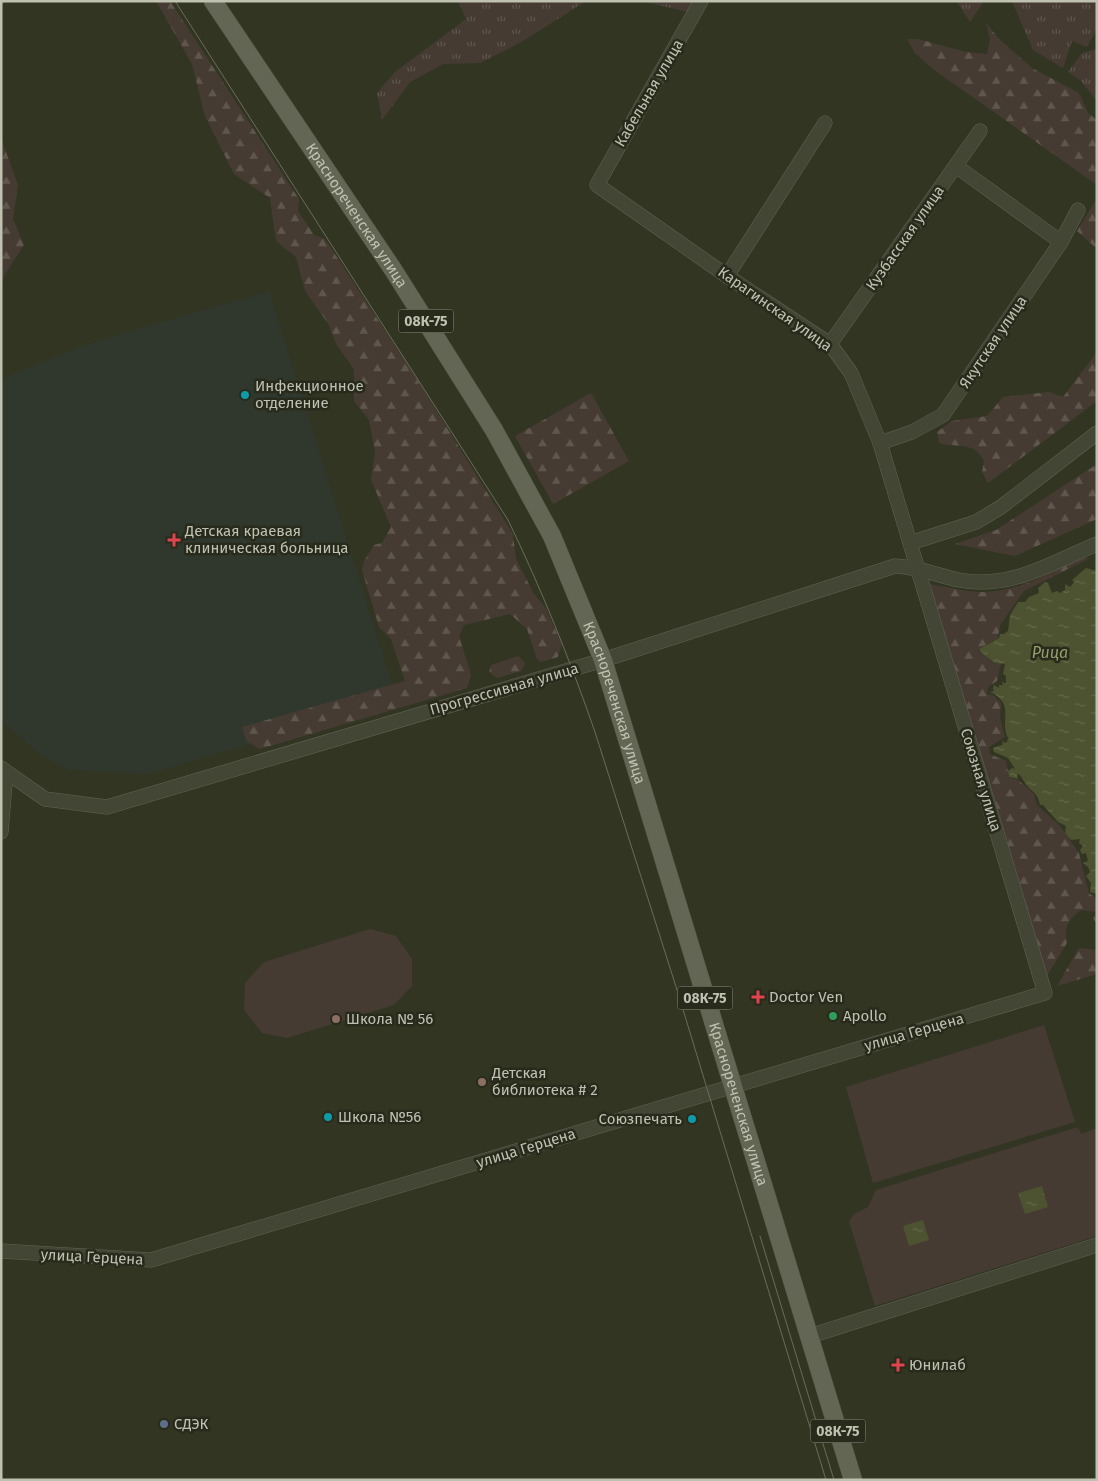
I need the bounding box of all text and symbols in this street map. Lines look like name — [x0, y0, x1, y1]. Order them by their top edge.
street label: Кабельная улица — [611, 36, 687, 150]
street label: Краснореченская улица — [302, 140, 411, 291]
street label: Кузбасская улица — [862, 182, 948, 294]
street label: Карагинская улица — [715, 263, 835, 355]
street label: Якутская улица — [955, 292, 1031, 392]
road number: 08К-75 — [398, 310, 454, 332]
place label: Инфекционное отделение — [255, 377, 364, 412]
marker: Инфекционное отделение — [239, 389, 251, 401]
place label: Детская краевая клиническая больница — [184, 522, 348, 557]
marker: Детская краевая клиническая больница — [167, 533, 181, 547]
street label: Краснореченская улица — [579, 619, 649, 786]
water label: Рица — [1032, 643, 1068, 662]
street label: Прогрессивная улица — [428, 659, 580, 719]
street label: Союзная улица — [957, 726, 1005, 834]
road number: 08К-75 — [678, 986, 732, 1010]
place label: Doctor Ven — [769, 988, 843, 1006]
marker: Doctor Ven — [751, 990, 765, 1004]
place label: Apollo — [843, 1007, 887, 1025]
street label: улица Герцена — [862, 1009, 966, 1055]
place label: Школа № 56 — [346, 1010, 433, 1028]
marker: Apollo — [827, 1010, 839, 1022]
marker: Школа № 56 — [330, 1013, 342, 1025]
street label: Краснореченская улица — [705, 1020, 772, 1188]
place label: Детская библиотека # 2 — [491, 1064, 598, 1099]
marker: Детская библиотека # 2 — [476, 1076, 488, 1088]
place label: Школа №56 — [338, 1108, 421, 1126]
place label: Союзпечать — [599, 1110, 682, 1128]
marker: Школа №56 — [322, 1111, 334, 1123]
marker: Союзпечать — [686, 1113, 698, 1125]
street label: улица Герцена — [474, 1124, 578, 1172]
street label: улица Герцена — [40, 1245, 144, 1269]
place label: Юнилаб — [909, 1356, 966, 1374]
marker: Юнилаб — [891, 1358, 905, 1372]
place label: СДЭК — [174, 1415, 209, 1433]
marker: СДЭК — [158, 1418, 170, 1430]
road number: 08К-75 — [810, 1420, 866, 1442]

